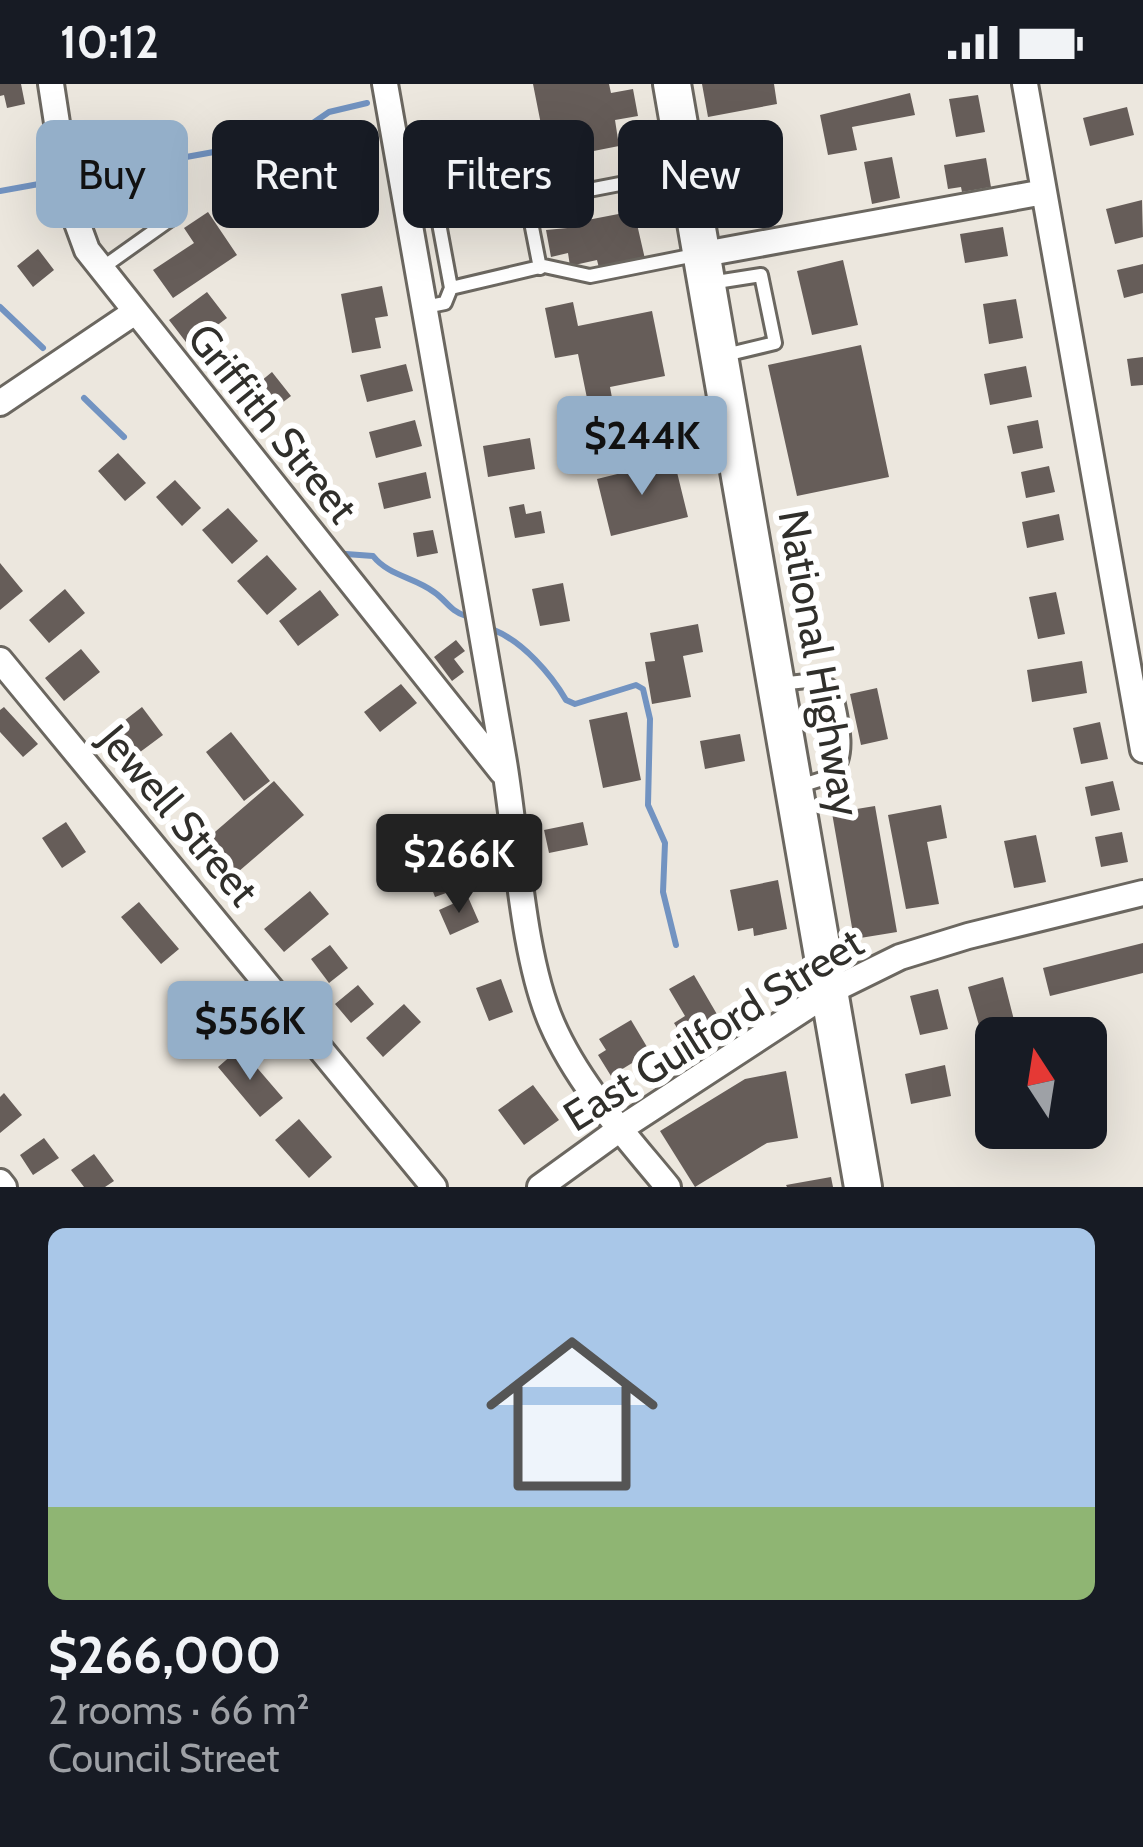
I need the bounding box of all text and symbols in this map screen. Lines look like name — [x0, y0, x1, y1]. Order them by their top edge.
text: 10:12 — [60, 15, 159, 69]
chip: Buy — [36, 120, 188, 228]
chip: Rent — [212, 120, 379, 228]
chip: Filters — [403, 120, 594, 228]
chip: New — [618, 120, 783, 228]
street label: Griffith Street — [177, 313, 369, 533]
pin: $244K — [558, 396, 726, 498]
text: $244K — [584, 411, 700, 459]
street label: National Highway — [767, 506, 873, 820]
street label: Jewell Street — [88, 713, 270, 916]
pin: $266K — [375, 814, 543, 916]
text: $266K — [403, 829, 515, 877]
street label: East Guilford Street — [554, 916, 872, 1142]
pin: $556K — [166, 981, 334, 1083]
text: $556K — [195, 996, 305, 1044]
north arrow — [975, 1017, 1107, 1149]
map controls — [975, 1017, 1107, 1149]
icon: home — [464, 1306, 680, 1522]
text: $266,000 — [48, 1624, 281, 1686]
text: 2 rooms · 66 m² — [48, 1686, 309, 1734]
text: Council Street — [48, 1734, 279, 1782]

